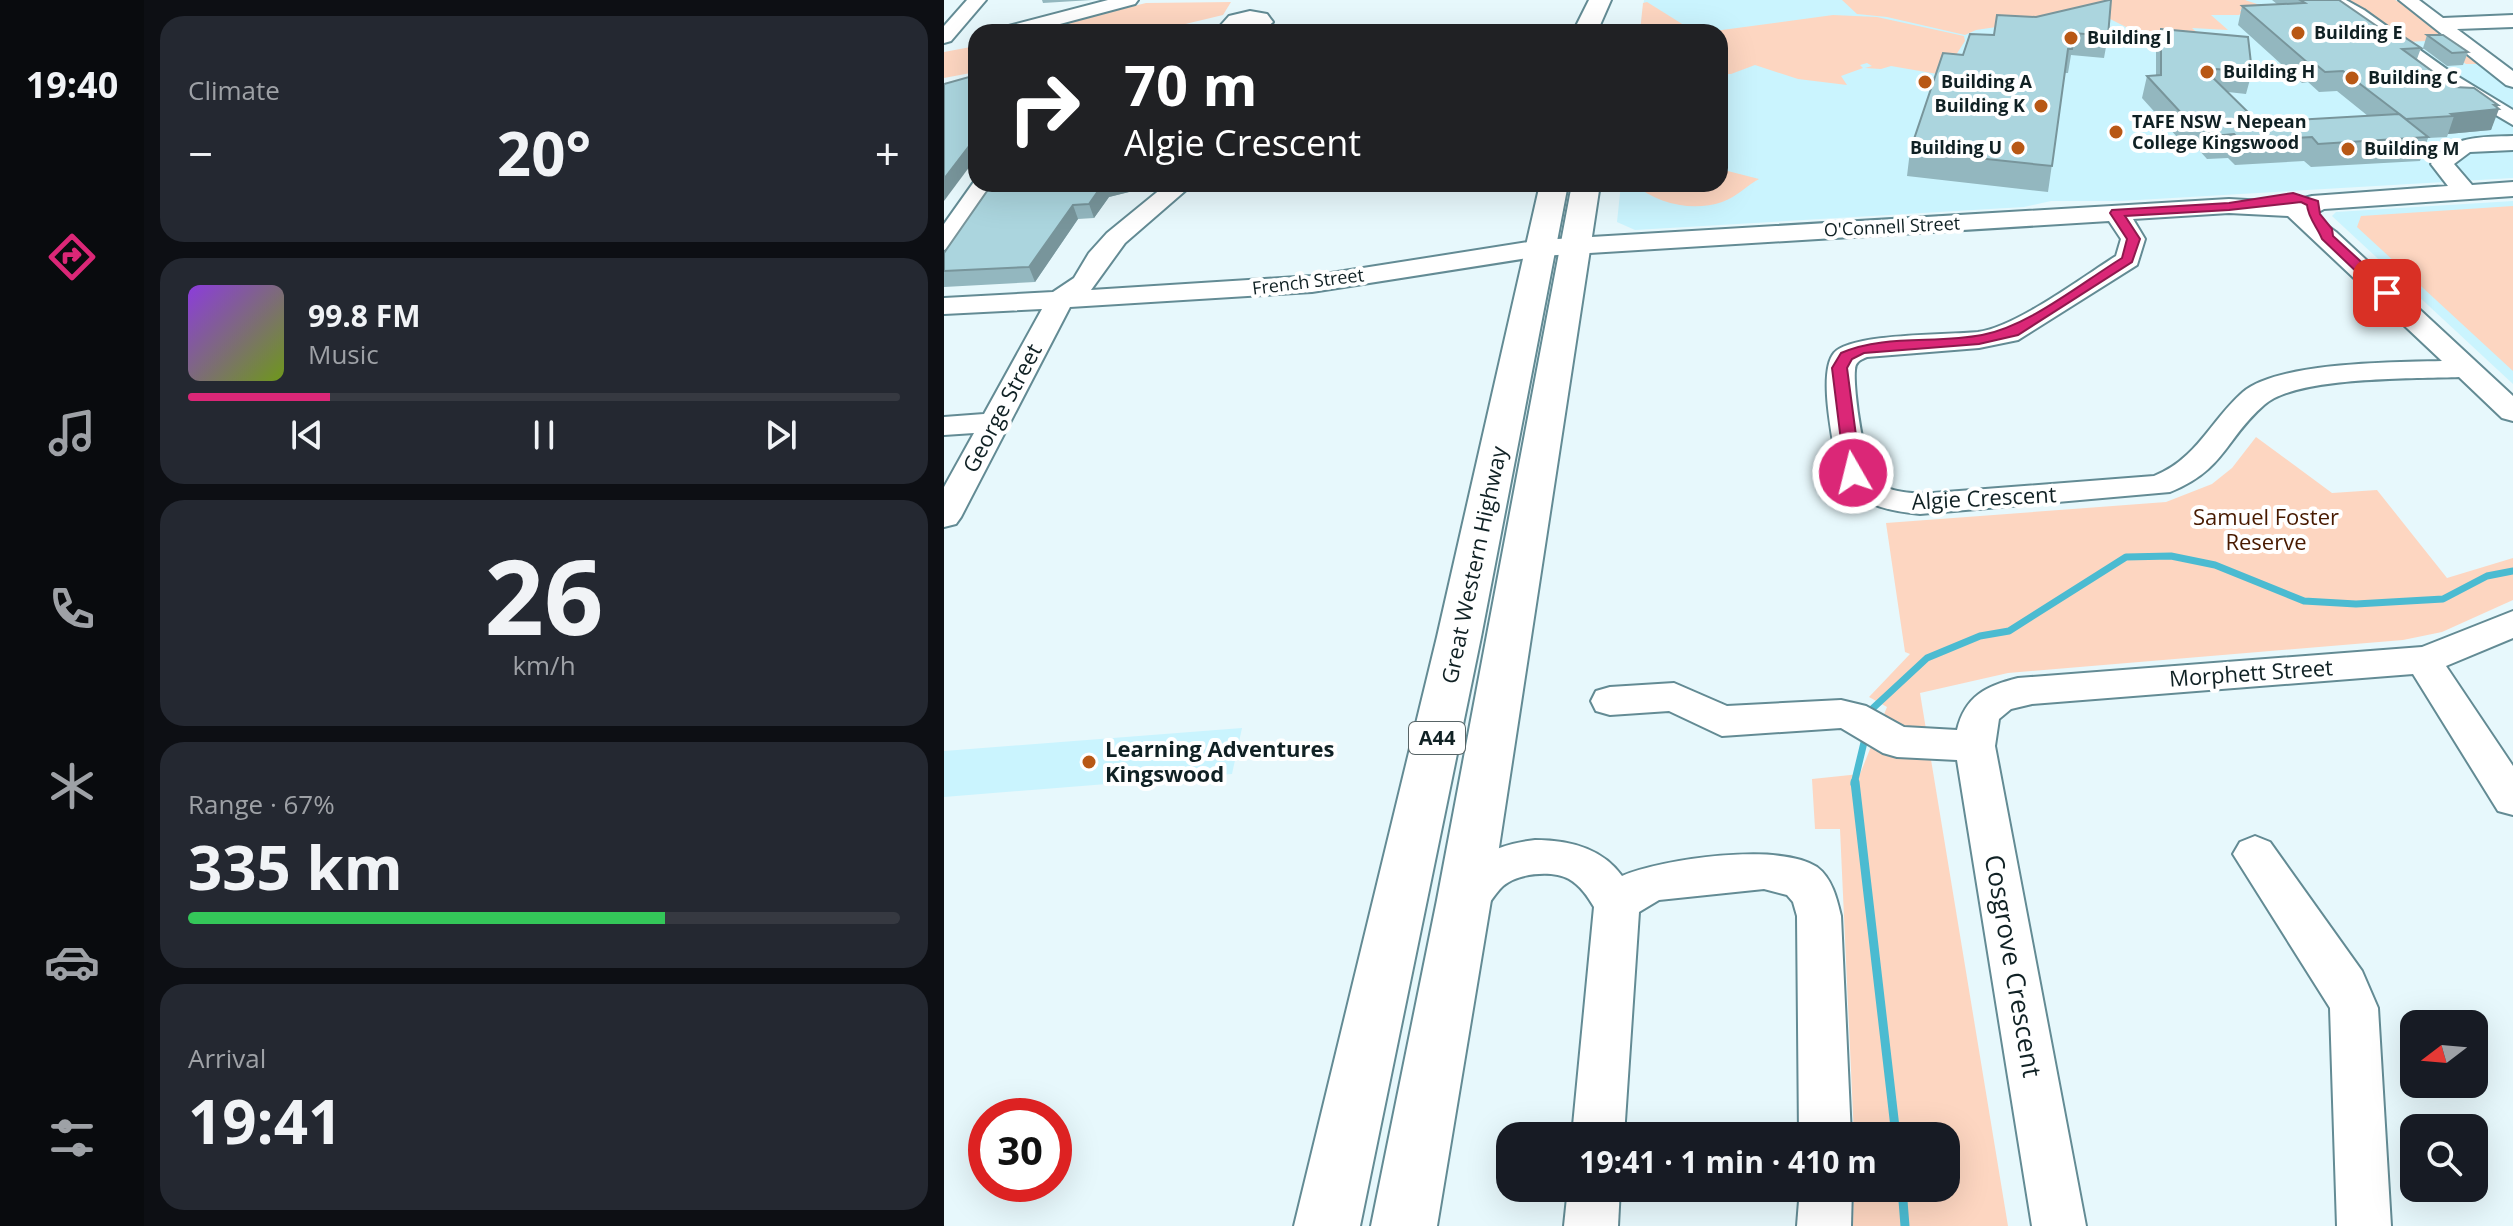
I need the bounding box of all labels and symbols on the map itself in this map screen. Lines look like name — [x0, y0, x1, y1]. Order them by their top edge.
place label: Building E — [2314, 20, 2403, 44]
marker: Building E — [2289, 24, 2307, 42]
place label: Building I — [2087, 25, 2171, 49]
marker: Building I — [2062, 29, 2080, 47]
place label: Building H — [2223, 59, 2315, 83]
marker: Building H — [2198, 63, 2216, 81]
place label: Building C — [2368, 65, 2458, 89]
place label: Building A — [1941, 69, 2032, 93]
marker: Building C — [2343, 69, 2361, 87]
marker: Building A — [1916, 73, 1934, 91]
place label: Building K — [1935, 93, 2025, 117]
marker: Building K — [2032, 97, 2050, 115]
place label: TAFE NSW - Nepean College Kingswood — [2132, 109, 2307, 154]
marker: TAFE NSW - Nepean College Kingswood — [2107, 123, 2125, 141]
place label: Building U — [1910, 135, 2002, 159]
place label: Building M — [2364, 136, 2459, 160]
marker: Building U — [2009, 139, 2027, 157]
marker: Building M — [2339, 140, 2357, 158]
street label: O'Connell Street — [1823, 210, 1961, 242]
pin — [2353, 259, 2421, 327]
street label: French Street — [1251, 262, 1365, 300]
street label: George Street — [955, 338, 1048, 477]
position arrow — [1811, 431, 1895, 515]
street label: Great Western Highway — [1433, 442, 1513, 686]
street label: Algie Crescent — [1911, 478, 2057, 516]
park label: Samuel Foster Reserve — [2193, 501, 2339, 556]
street label: Morphett Street — [2168, 651, 2334, 693]
road number: A44 — [1409, 722, 1465, 754]
place label: Learning Adventures Kingswood — [1105, 733, 1335, 788]
marker: Learning Adventures Kingswood — [1080, 753, 1098, 771]
street label: Cosgrove Crescent — [1977, 852, 2051, 1080]
north arrow — [2400, 1010, 2488, 1098]
speed limit sign: 30 — [968, 1098, 1072, 1202]

